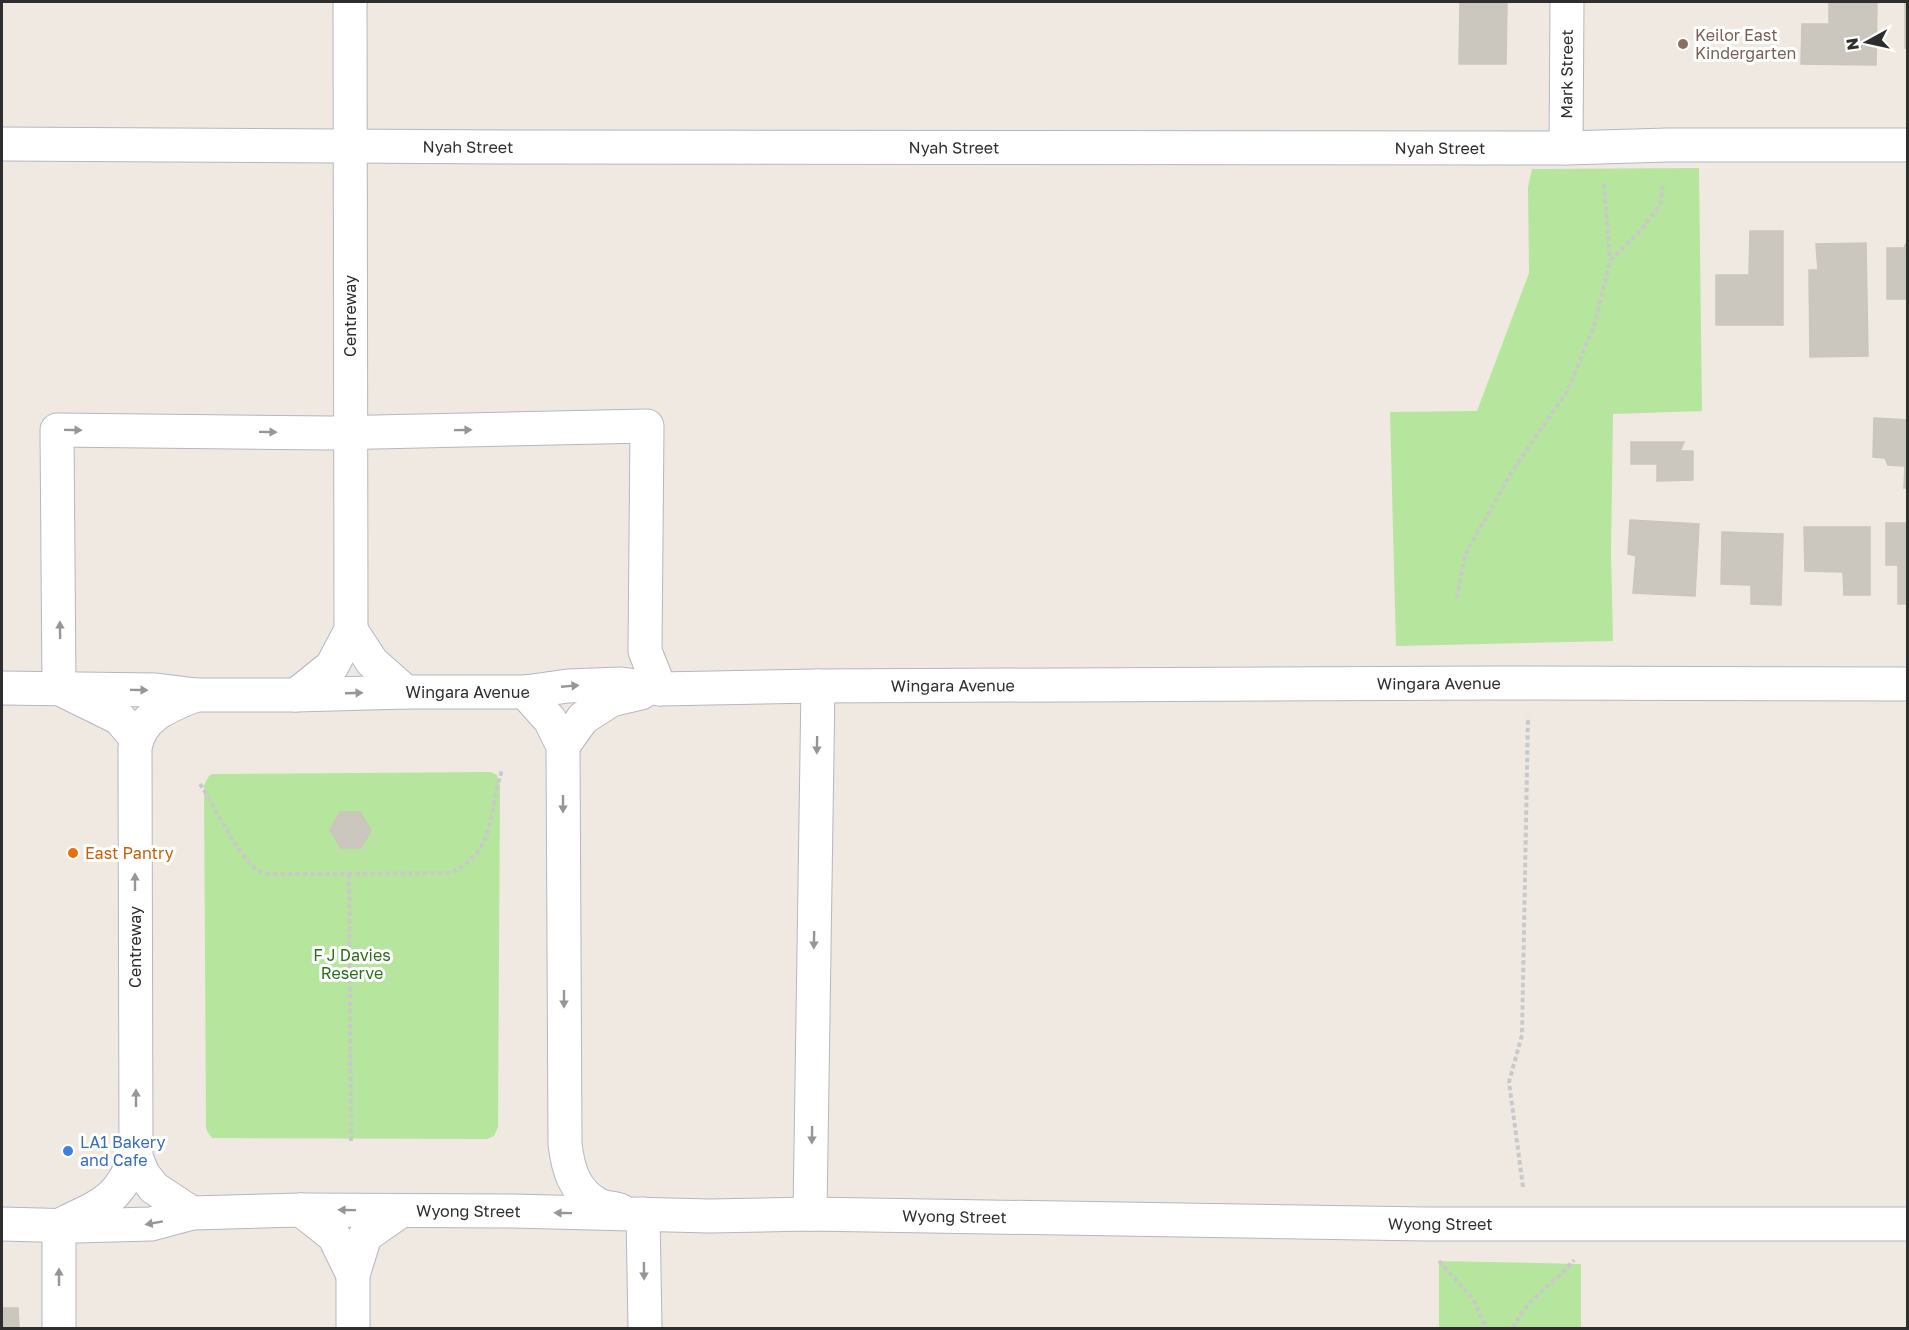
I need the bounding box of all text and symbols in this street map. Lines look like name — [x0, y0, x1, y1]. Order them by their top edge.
north arrow — [1837, 12, 1897, 72]
place label: Keilor East Kindergarten — [1695, 25, 1796, 63]
street label: Mark Street — [1556, 29, 1577, 119]
marker: Keilor East Kindergarten — [1676, 37, 1690, 51]
text: N — [1841, 37, 1863, 52]
street label: Nyah Street — [422, 136, 514, 157]
street label: Nyah Street — [909, 137, 999, 157]
street label: Nyah Street — [1395, 138, 1485, 158]
street label: Centreway — [340, 275, 360, 357]
one-way arrow — [64, 425, 83, 435]
one-way arrow — [454, 425, 473, 435]
one-way arrow — [259, 428, 278, 437]
one-way arrow — [55, 620, 65, 639]
street label: Wingara Avenue — [1377, 673, 1501, 694]
street label: Wingara Avenue — [891, 675, 1015, 696]
street label: Wingara Avenue — [406, 681, 531, 703]
one-way arrow — [560, 682, 579, 691]
one-way arrow — [129, 685, 148, 695]
one-way arrow — [345, 689, 364, 698]
one-way arrow — [812, 735, 822, 754]
one-way arrow — [558, 795, 568, 814]
place label: East Pantry — [85, 843, 174, 863]
marker: East Pantry — [66, 846, 80, 860]
one-way arrow — [130, 873, 140, 892]
street label: Centreway — [125, 906, 145, 988]
one-way arrow — [810, 930, 819, 949]
park label: F J Davies Reserve — [313, 945, 391, 983]
one-way arrow — [559, 990, 569, 1009]
one-way arrow — [131, 1089, 141, 1108]
one-way arrow — [807, 1125, 817, 1144]
place label: LA1 Bakery and Cafe — [80, 1132, 166, 1170]
marker: LA1 Bakery and Cafe — [61, 1144, 75, 1158]
street label: Wyong Street — [416, 1201, 521, 1221]
street label: Wyong Street — [902, 1205, 1007, 1227]
one-way arrow — [338, 1206, 357, 1215]
one-way arrow — [554, 1208, 573, 1217]
street label: Wyong Street — [1388, 1213, 1493, 1234]
one-way arrow — [144, 1219, 163, 1228]
one-way arrow — [639, 1262, 649, 1281]
one-way arrow — [54, 1267, 64, 1286]

